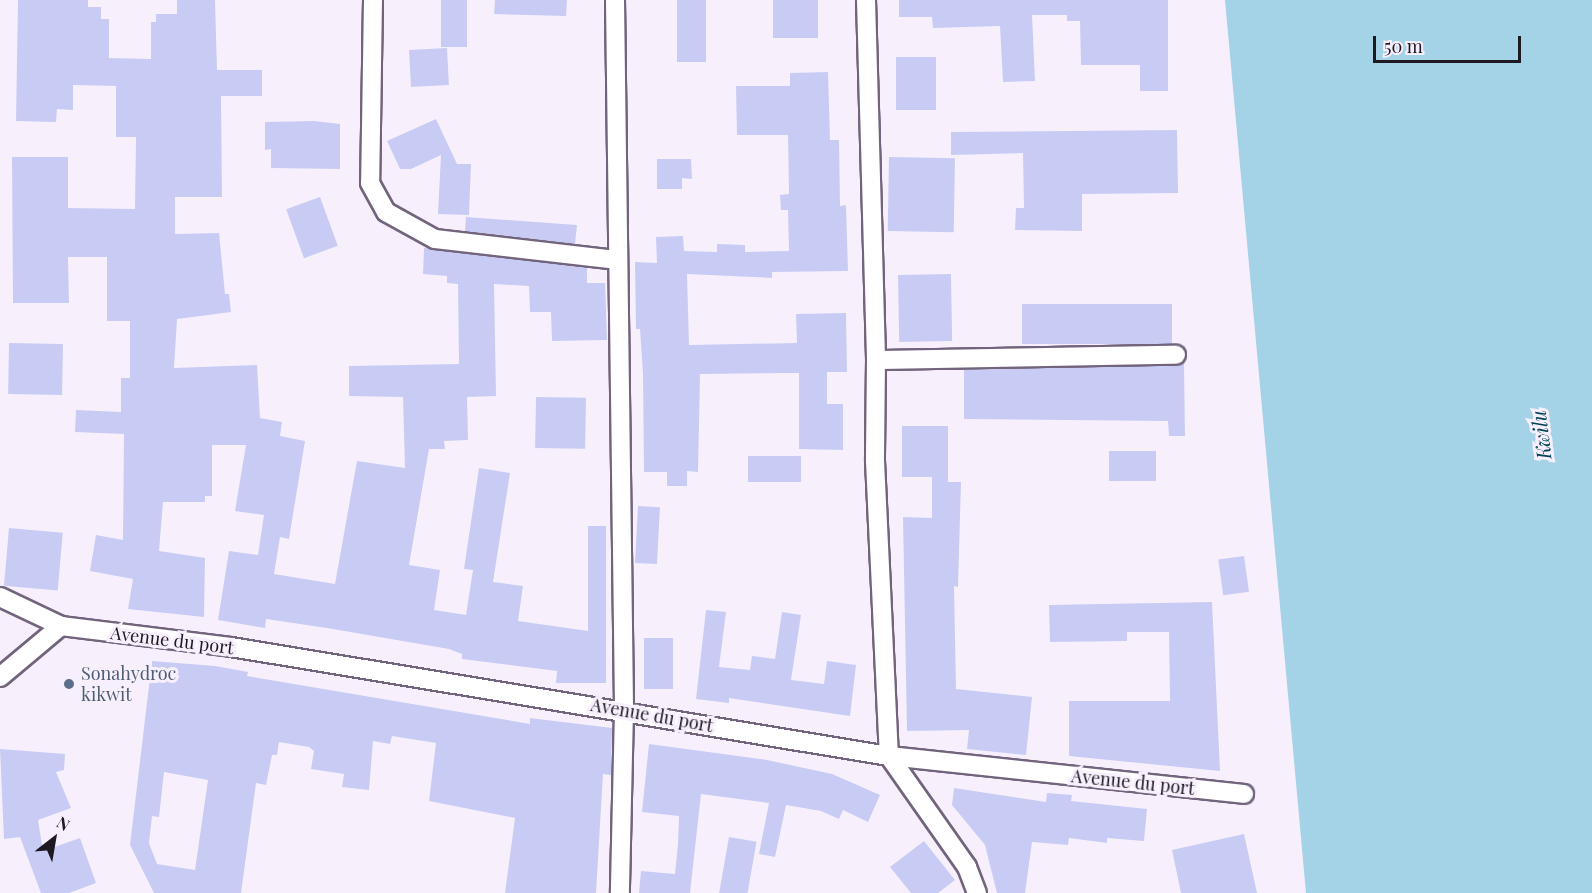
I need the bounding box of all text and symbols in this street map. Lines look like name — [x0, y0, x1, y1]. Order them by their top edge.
scale bar — [1376, 24, 1524, 62]
text: 50 m — [1384, 34, 1423, 58]
water label: Kwilu — [1525, 409, 1555, 461]
street label: Avenue du port — [109, 622, 235, 658]
place label: Sonahydroc kikwit — [81, 663, 176, 706]
marker: Sonahydroc kikwit — [62, 677, 76, 691]
street label: Avenue du port — [589, 694, 715, 736]
street label: Avenue du port — [1070, 765, 1196, 799]
north arrow — [24, 809, 84, 869]
text: N — [53, 811, 74, 835]

